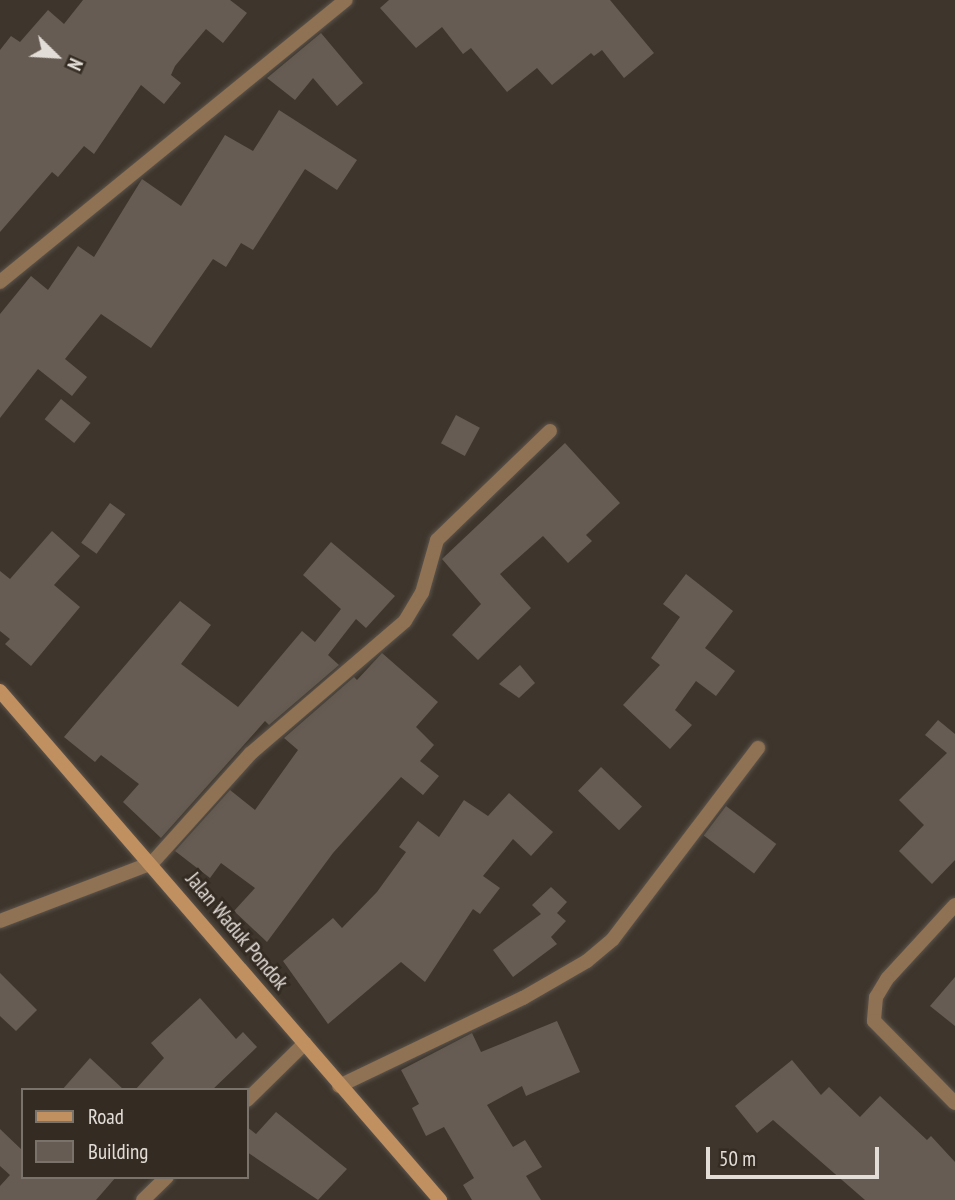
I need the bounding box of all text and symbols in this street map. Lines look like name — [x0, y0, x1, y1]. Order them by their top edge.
north arrow — [21, 21, 91, 91]
text: N — [62, 55, 88, 74]
street label: Jalan Waduk Pondok — [180, 867, 294, 995]
legend — [21, 1088, 248, 1179]
text: Road — [88, 1103, 124, 1130]
scale bar — [710, 1134, 883, 1178]
text: Building — [88, 1138, 148, 1165]
text: 50 m — [719, 1145, 756, 1172]

